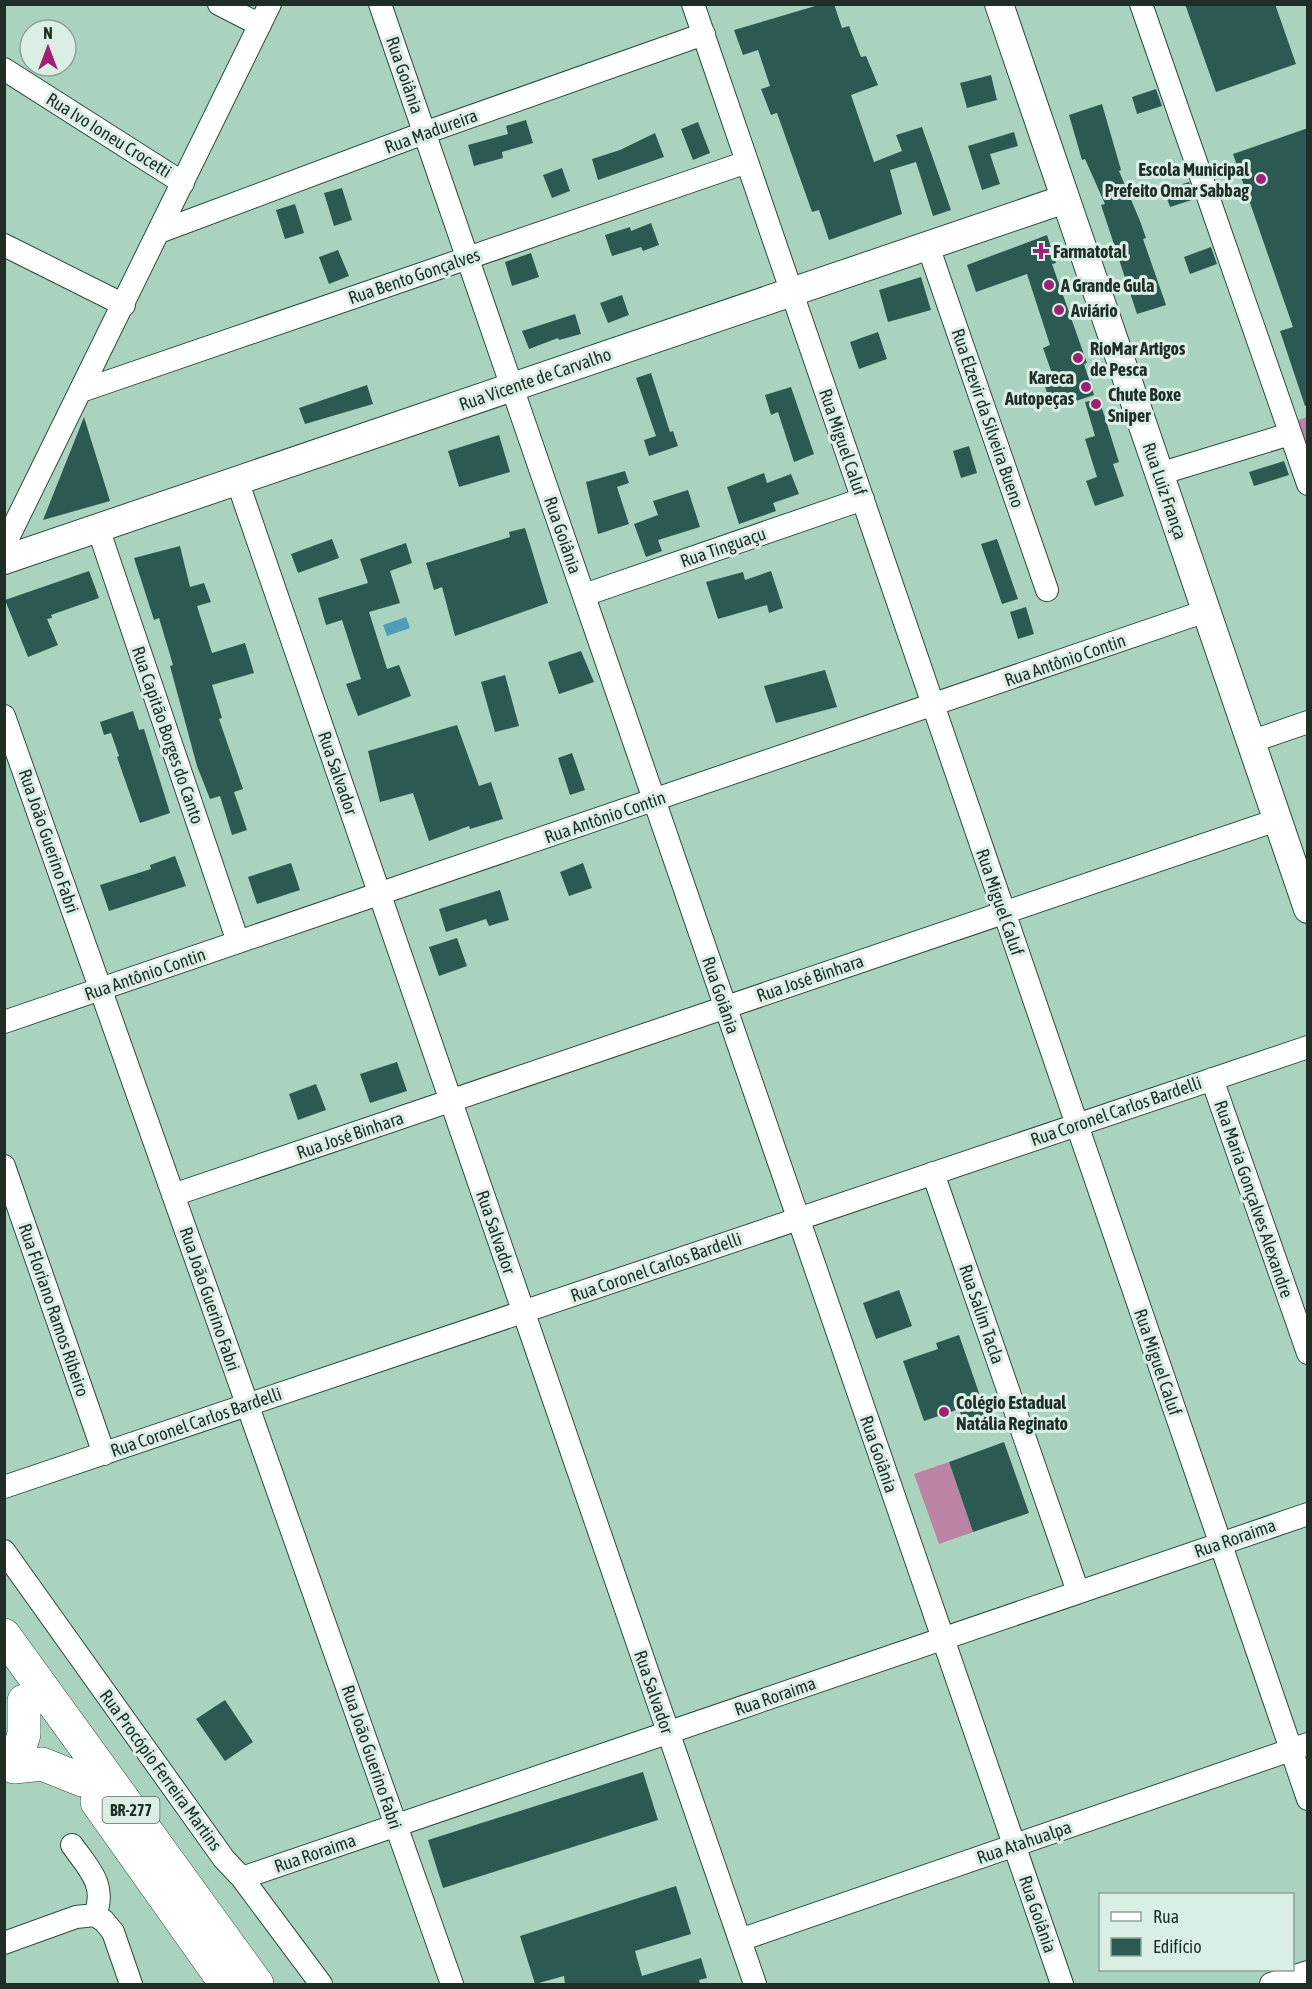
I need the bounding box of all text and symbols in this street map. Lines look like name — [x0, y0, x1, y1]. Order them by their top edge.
north arrow — [18, 18, 78, 78]
text: N — [43, 24, 53, 42]
street label: Rua Goiânia — [382, 34, 428, 116]
street label: Rua Ivo Ioneu Crocetti — [43, 88, 175, 182]
street label: Rua Madureira — [382, 105, 480, 157]
place label: Escola Municipal Prefeito Omar Sabbag — [1105, 159, 1249, 201]
marker: Escola Municipal Prefeito Omar Sabbag — [1254, 172, 1268, 186]
place label: Farmatotal — [1053, 241, 1127, 262]
street label: Rua Bento Gonçalves — [345, 244, 483, 308]
marker: Farmatotal — [1034, 244, 1048, 258]
place label: A Grande Gula — [1060, 275, 1154, 296]
marker: A Grande Gula — [1042, 278, 1056, 292]
place label: Aviário — [1070, 300, 1118, 321]
marker: Aviário — [1052, 303, 1066, 317]
street label: Rua Elzevir da Silveira Bueno — [947, 326, 1029, 510]
place label: RioMar Artigos de Pesca — [1090, 338, 1186, 380]
street label: Rua Vicente de Carvalho — [456, 343, 614, 415]
marker: RioMar Artigos de Pesca — [1071, 351, 1085, 365]
place label: Kareca Autopeças — [1004, 367, 1075, 409]
marker: Kareca Autopeças — [1079, 380, 1093, 394]
place label: Chute Boxe Sniper — [1108, 384, 1181, 426]
street label: Rua Miguel Caluf — [815, 386, 871, 498]
marker: Chute Boxe Sniper — [1089, 397, 1103, 411]
street label: Rua Luiz França — [1139, 440, 1191, 542]
street label: Rua Goiânia — [540, 494, 586, 576]
street label: Rua Tinguaçu — [677, 523, 769, 571]
street label: Rua Antônio Contin — [1002, 629, 1128, 691]
street label: Rua Capitão Borges do Canto — [128, 643, 208, 827]
street label: Rua Salvador — [314, 728, 362, 818]
street label: Rua João Guerino Fabri — [15, 766, 83, 916]
street label: Rua Antônio Contin — [542, 786, 668, 848]
street label: Rua Miguel Caluf — [972, 846, 1028, 958]
street label: Rua Antônio Contin — [82, 943, 208, 1005]
street label: Rua José Binhara — [754, 950, 866, 1006]
street label: Rua Goiânia — [698, 954, 744, 1036]
street label: Rua Coronel Carlos Bardelli — [1028, 1072, 1204, 1150]
street label: Rua Maria Gonçalves Alexandre — [1210, 1097, 1298, 1301]
street label: Rua José Binhara — [294, 1107, 406, 1163]
street label: Rua Salvador — [472, 1187, 520, 1277]
street label: Rua Floriano Ramos Ribeiro — [14, 1221, 94, 1399]
street label: Rua João Guerino Fabri — [176, 1224, 244, 1374]
street label: Rua Coronel Carlos Bardelli — [568, 1228, 744, 1306]
street label: Rua Salim Tacla — [955, 1262, 1009, 1366]
street label: Rua Miguel Caluf — [1130, 1306, 1186, 1418]
street label: Rua Coronel Carlos Bardelli — [108, 1383, 284, 1461]
place label: Colégio Estadual Natália Reginato — [956, 1392, 1068, 1434]
marker: Colégio Estadual Natália Reginato — [937, 1405, 951, 1419]
street label: Rua Goiânia — [856, 1413, 902, 1495]
street label: Rua Roraima — [1192, 1514, 1278, 1562]
street label: Rua Salvador — [630, 1647, 678, 1737]
street label: Rua Roraima — [732, 1672, 818, 1720]
street label: Rua João Guerino Fabri — [338, 1682, 406, 1832]
street label: Rua Procópio Ferreira Martins — [96, 1686, 226, 1854]
road number: BR-277 — [102, 1797, 160, 1823]
street label: Rua Atahualpa — [974, 1816, 1074, 1868]
street label: Rua Roraima — [272, 1829, 358, 1877]
street label: Rua Goiânia — [1015, 1873, 1061, 1955]
legend — [1099, 1893, 1294, 1971]
text: Rua — [1153, 1906, 1179, 1927]
text: Edifício — [1153, 1936, 1202, 1957]

